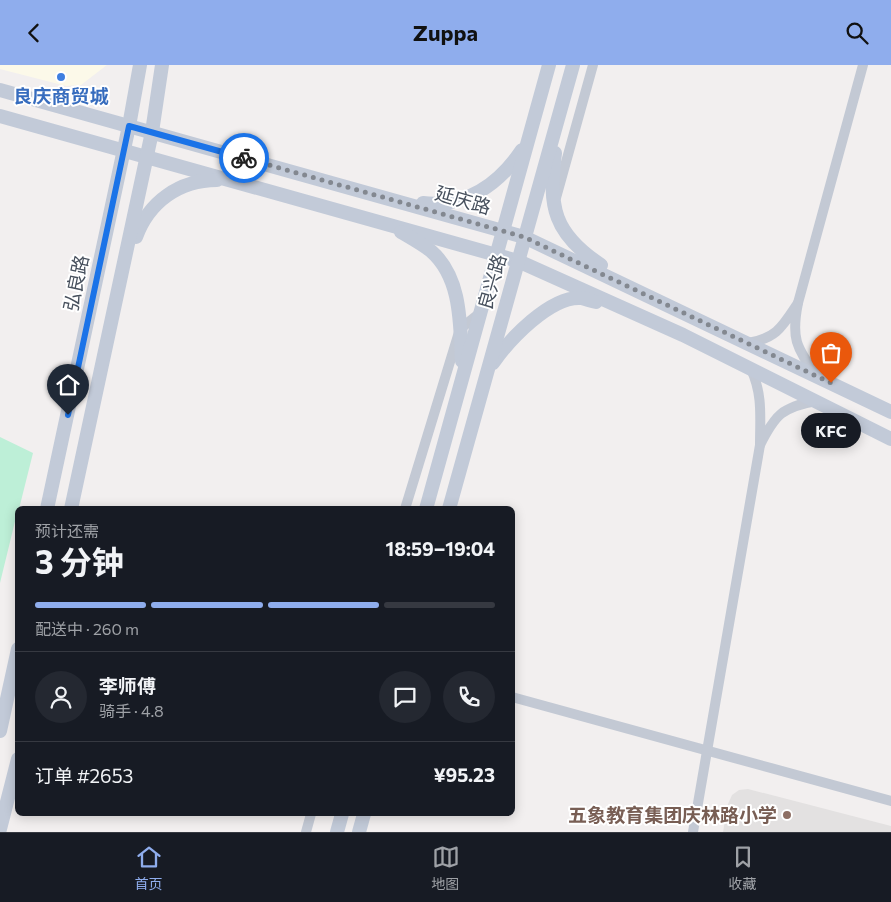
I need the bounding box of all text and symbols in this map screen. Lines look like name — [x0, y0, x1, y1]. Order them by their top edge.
icon: back — [20, 19, 48, 47]
text: Zuppa — [413, 19, 478, 46]
icon: search — [843, 19, 871, 47]
marker: 良庆商贸城 — [55, 71, 67, 83]
place label: 良庆商贸城 — [13, 84, 109, 107]
courier — [219, 133, 269, 183]
icon: bike — [230, 144, 258, 172]
street label: 延庆路 — [433, 181, 494, 218]
street label: 良兴路 — [473, 251, 510, 312]
street label: 弘良路 — [58, 253, 93, 313]
pin — [810, 332, 852, 383]
icon: bag — [817, 339, 845, 367]
pin — [47, 364, 89, 415]
icon: home — [54, 371, 82, 399]
callout: KFC — [801, 413, 861, 448]
text: KFC — [815, 421, 847, 440]
text: 预计还需 — [35, 521, 99, 540]
text: 18:59–19:04 — [386, 537, 495, 560]
text: 3 分钟 — [35, 541, 124, 581]
text: 配送中 · 260 m — [35, 619, 139, 638]
button: person — [35, 671, 87, 723]
button: chat — [379, 671, 431, 723]
button: phone — [443, 671, 495, 723]
text: 李师傅 — [99, 674, 156, 697]
text: 骑手 · 4.8 — [99, 701, 164, 720]
text: ¥95.23 — [433, 763, 495, 786]
text: 订单 #2653 — [35, 764, 133, 787]
place label: 五象教育集团庆林路小学 — [568, 803, 777, 826]
marker: 五象教育集团庆林路小学 — [781, 809, 793, 821]
tab: 首页 — [135, 843, 163, 893]
tab: 地图 — [432, 843, 460, 893]
tab: 收藏 — [729, 843, 757, 893]

